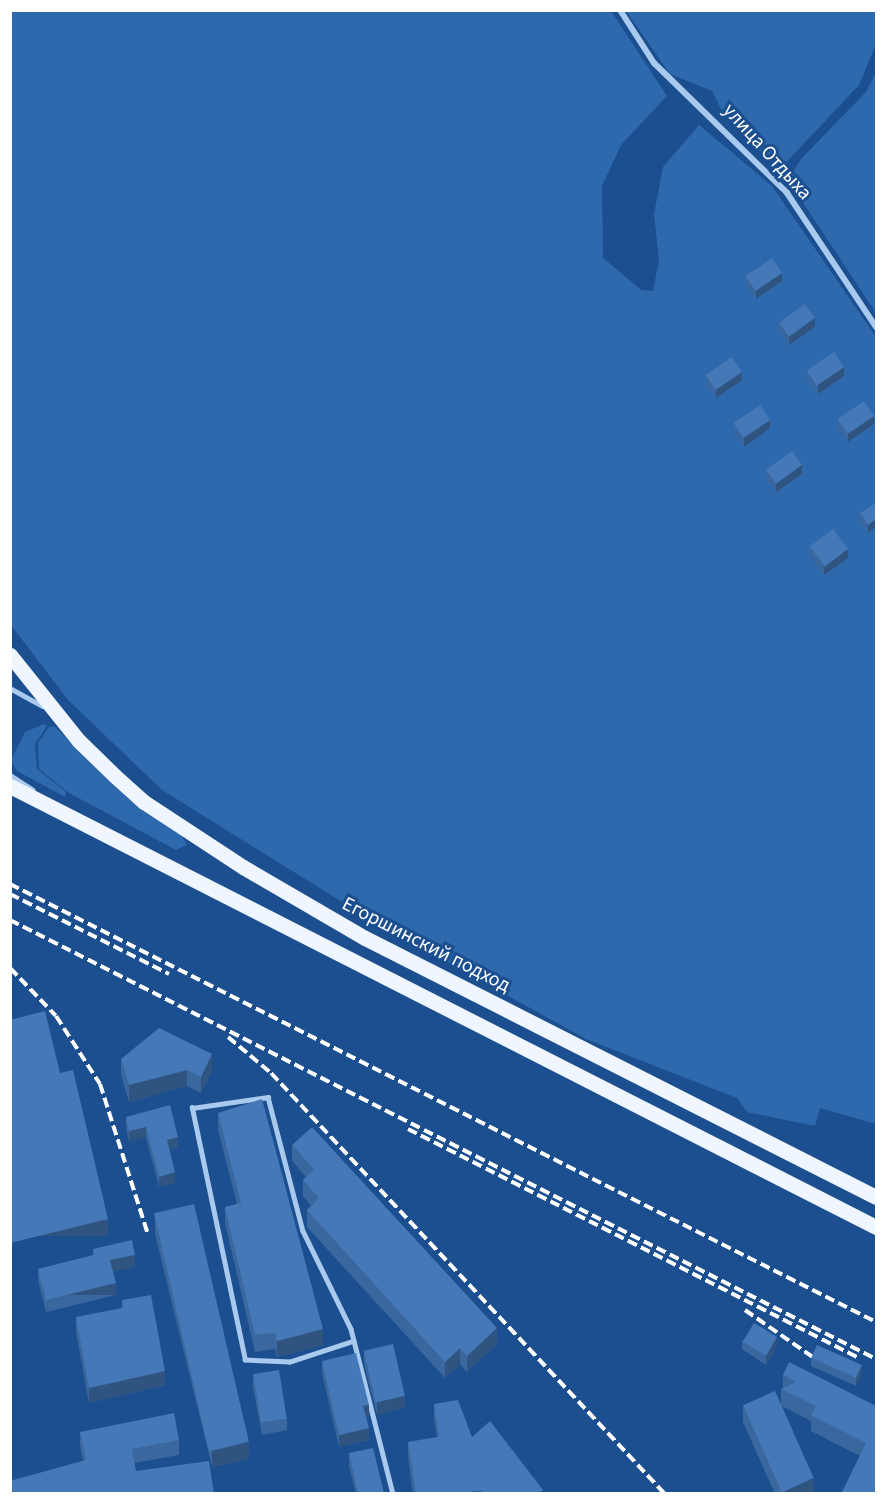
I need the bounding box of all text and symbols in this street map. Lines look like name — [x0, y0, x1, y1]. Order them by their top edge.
street label: улица Отдыха — [718, 99, 816, 205]
street label: Егоршинский подход — [338, 892, 514, 998]

